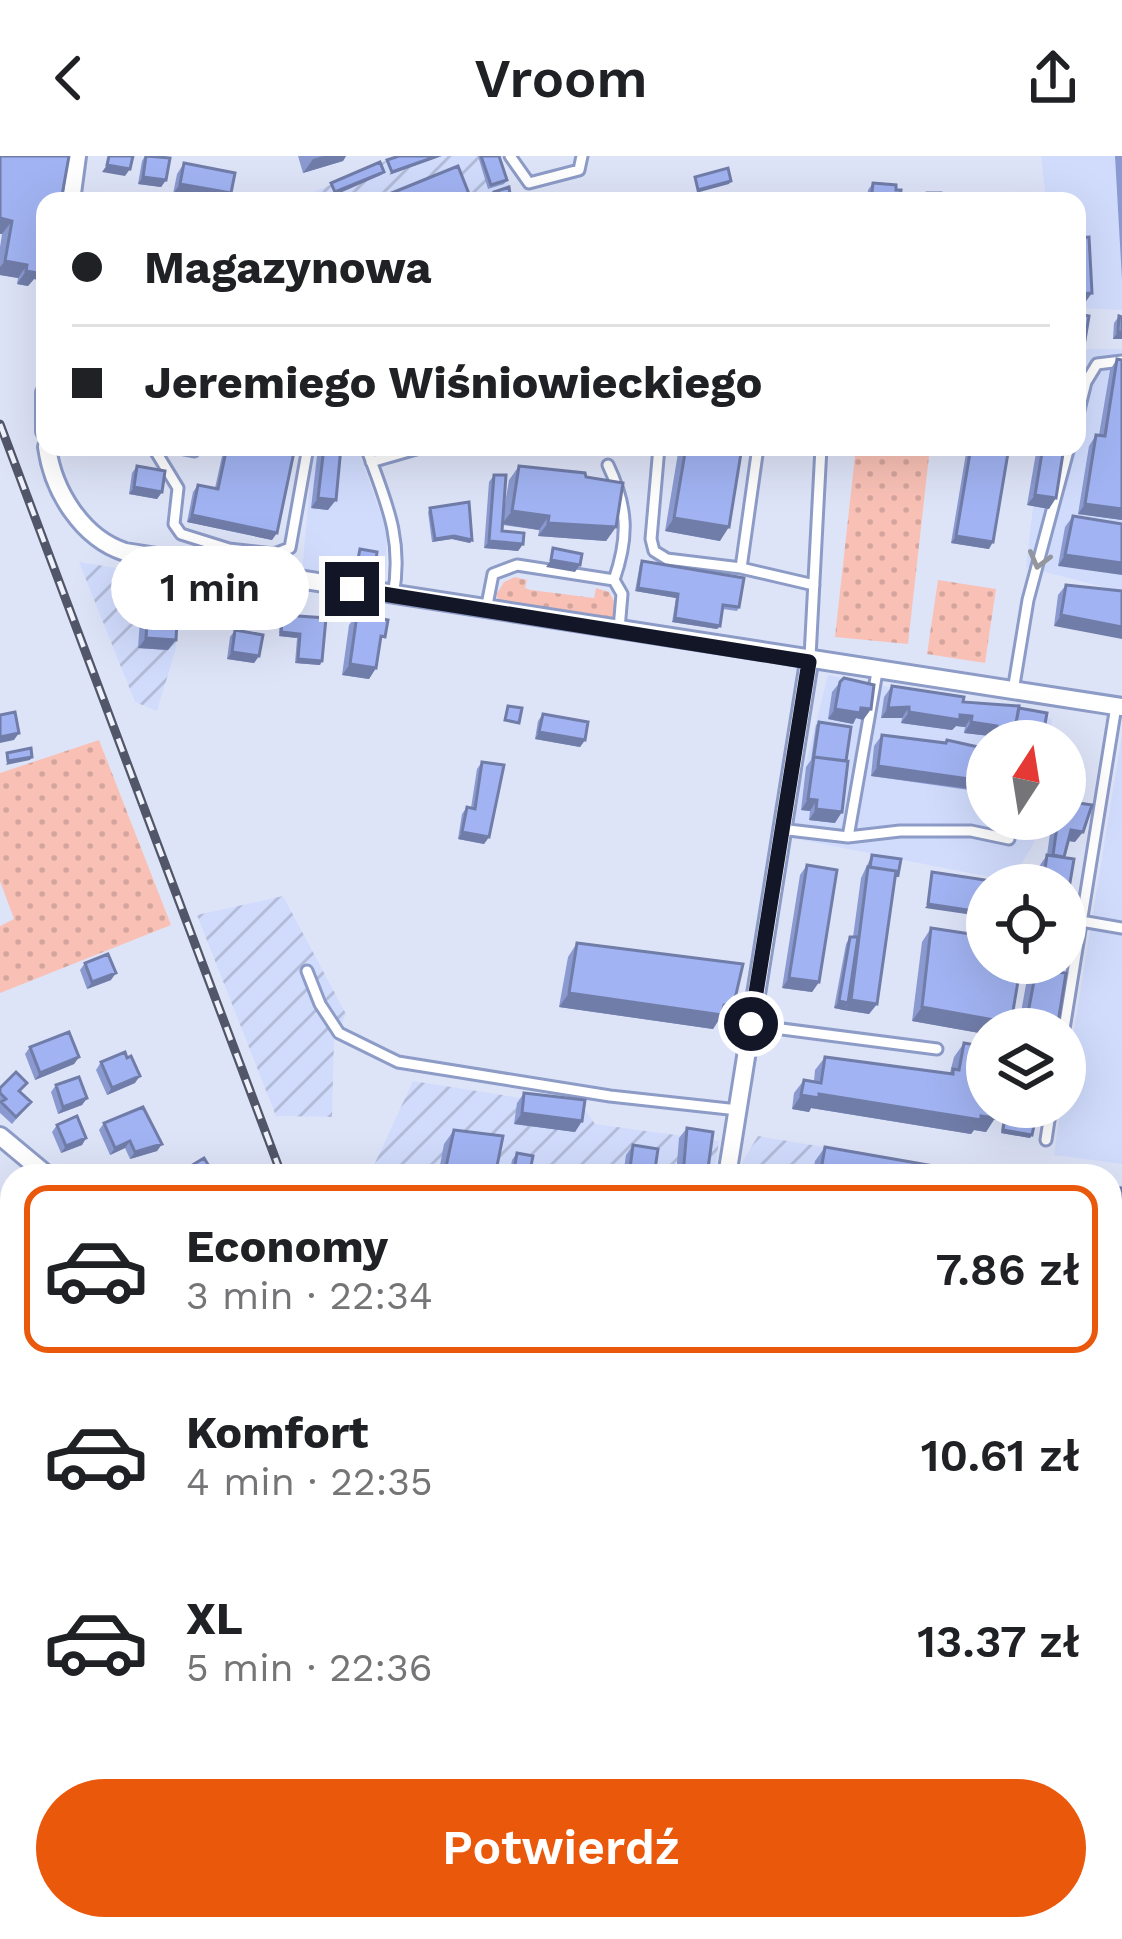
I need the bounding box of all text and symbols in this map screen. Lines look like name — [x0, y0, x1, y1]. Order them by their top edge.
icon: back — [36, 45, 102, 111]
icon: share — [1020, 45, 1086, 111]
text: Vroom — [475, 47, 647, 110]
text: Magazynowa — [144, 241, 432, 294]
text: Jeremiego Wiśniowieckiego — [144, 356, 762, 409]
callout: 1 min — [112, 547, 310, 631]
one-way arrow — [1029, 549, 1054, 570]
route end — [325, 562, 379, 616]
text: 1 min — [160, 565, 260, 610]
north arrow — [966, 720, 1086, 840]
map controls — [966, 720, 1086, 1128]
button: locate — [966, 864, 1086, 984]
route start — [724, 997, 778, 1051]
button: layers — [966, 1008, 1086, 1128]
icon: car — [42, 1215, 150, 1323]
text: Economy — [186, 1220, 388, 1273]
text: 7.86 zł — [936, 1243, 1080, 1296]
text: 3 min · 22:34 — [186, 1273, 433, 1318]
icon: car — [42, 1401, 150, 1509]
text: Komfort — [186, 1406, 368, 1459]
text: 10.61 zł — [921, 1429, 1080, 1482]
text: 4 min · 22:35 — [186, 1459, 433, 1504]
icon: car — [42, 1587, 150, 1695]
text: XL — [186, 1592, 243, 1645]
text: 13.37 zł — [917, 1615, 1080, 1668]
text: 5 min · 22:36 — [186, 1645, 433, 1690]
button: Potwierdź — [36, 1779, 1086, 1917]

